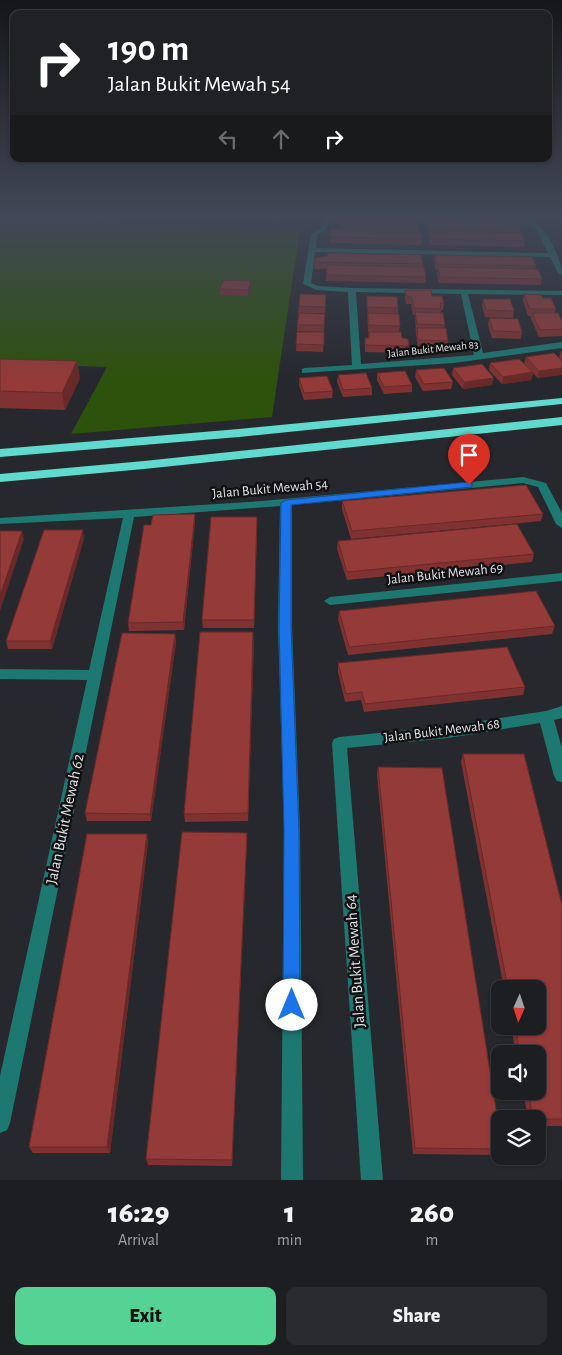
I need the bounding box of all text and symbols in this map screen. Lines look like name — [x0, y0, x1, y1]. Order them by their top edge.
icon: right — [25, 30, 90, 95]
text: 190 m — [108, 32, 189, 67]
text: Jalan Bukit Mewah 54 — [108, 73, 291, 95]
icon: left — [214, 125, 242, 153]
icon: ahead — [267, 125, 295, 153]
icon: right — [320, 125, 348, 153]
street label: Jalan Bukit Mewah 83 — [387, 339, 479, 359]
pin — [448, 434, 490, 485]
icon: arrive — [455, 441, 483, 469]
street label: Jalan Bukit Mewah 54 — [212, 477, 329, 501]
street label: Jalan Bukit Mewah 69 — [386, 561, 504, 587]
street label: Jalan Bukit Mewah 68 — [383, 717, 501, 745]
street label: Jalan Bukit Mewah 62 — [43, 752, 87, 886]
street label: Jalan Bukit Mewah 64 — [342, 894, 368, 1028]
position arrow — [265, 978, 317, 1030]
north arrow — [491, 980, 546, 1035]
map controls — [491, 980, 546, 1165]
button: sound — [491, 1045, 546, 1100]
button: layers — [491, 1110, 546, 1165]
text: 16:29 — [108, 1198, 169, 1228]
text: 1 — [284, 1198, 295, 1228]
text: 260 — [410, 1198, 454, 1228]
text: Arrival — [118, 1232, 159, 1248]
text: min — [277, 1232, 302, 1248]
text: m — [426, 1232, 438, 1248]
button: Exit — [15, 1287, 276, 1345]
button: Share — [286, 1287, 547, 1345]

